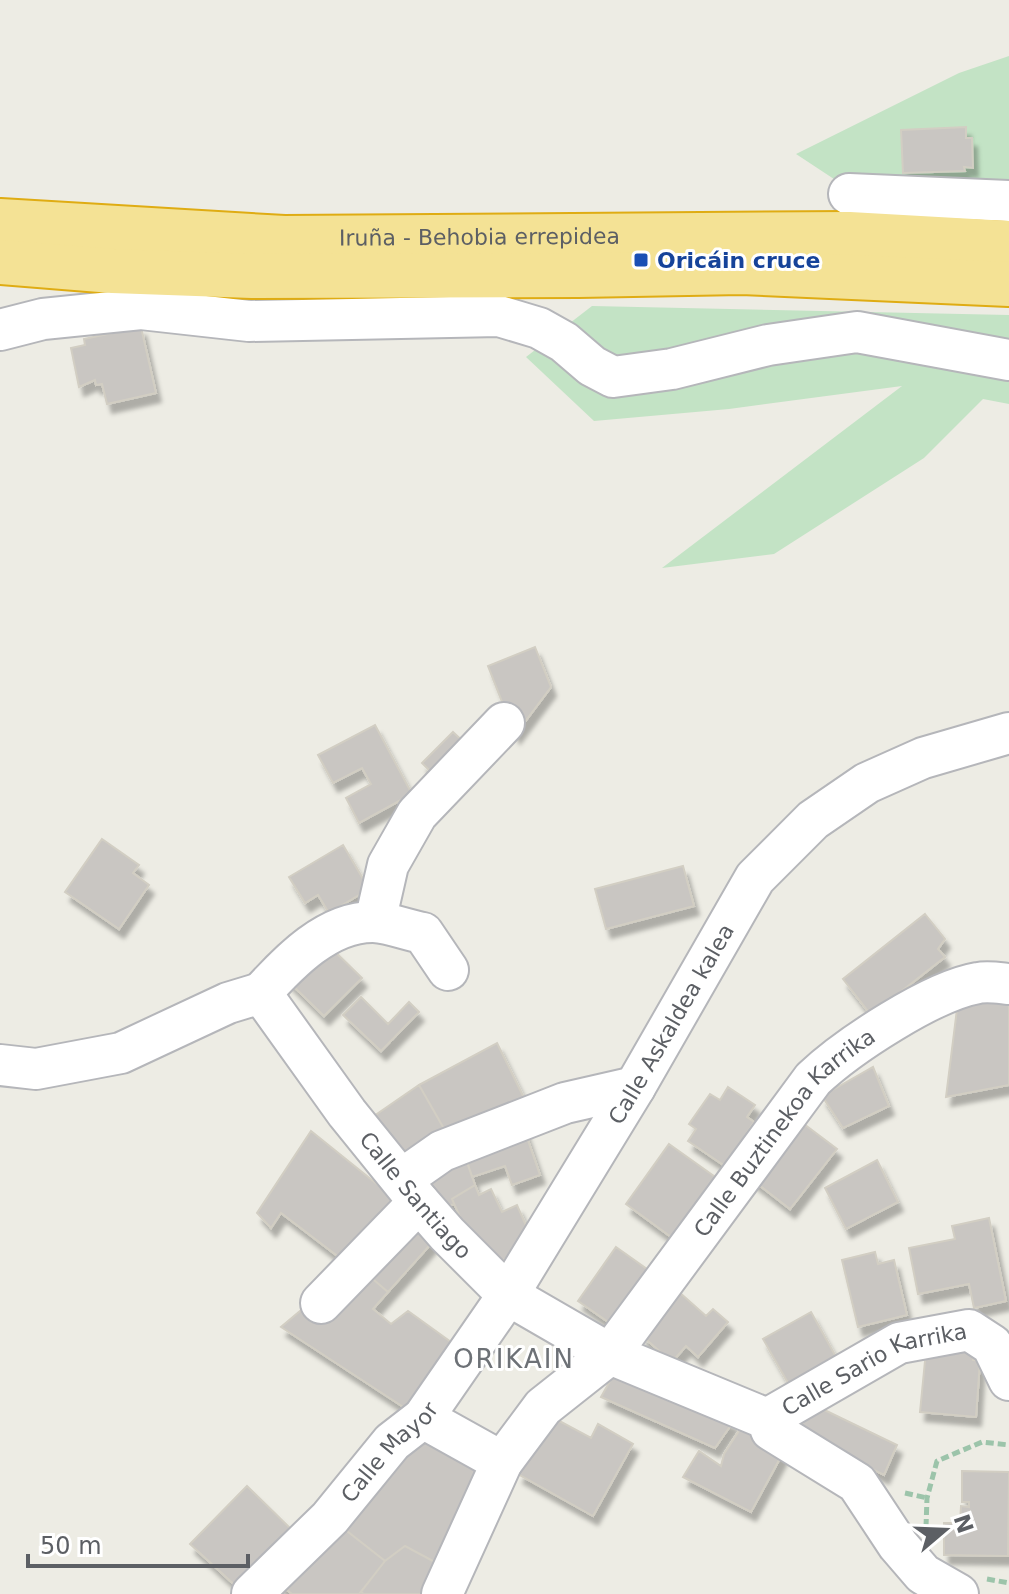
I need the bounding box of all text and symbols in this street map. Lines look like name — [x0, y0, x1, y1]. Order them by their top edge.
street label: Iruña - Behobia errepidea — [339, 223, 620, 250]
place label: Oricáin cruce — [657, 248, 820, 273]
marker: Oricáin cruce — [632, 251, 650, 269]
street label: Calle Askaldea kalea — [603, 919, 739, 1128]
street label: Calle Buztinekoa Karrika — [689, 1023, 879, 1241]
street label: Calle Santiago — [355, 1127, 477, 1264]
street label: Calle Sario Karrika — [777, 1318, 969, 1420]
district label: ORIKAIN — [453, 1344, 575, 1374]
street label: Calle Mayor — [336, 1396, 443, 1507]
north arrow — [905, 1490, 985, 1570]
text: N — [949, 1511, 978, 1536]
scale bar — [28, 1518, 248, 1568]
text: 50 m — [40, 1532, 102, 1560]

